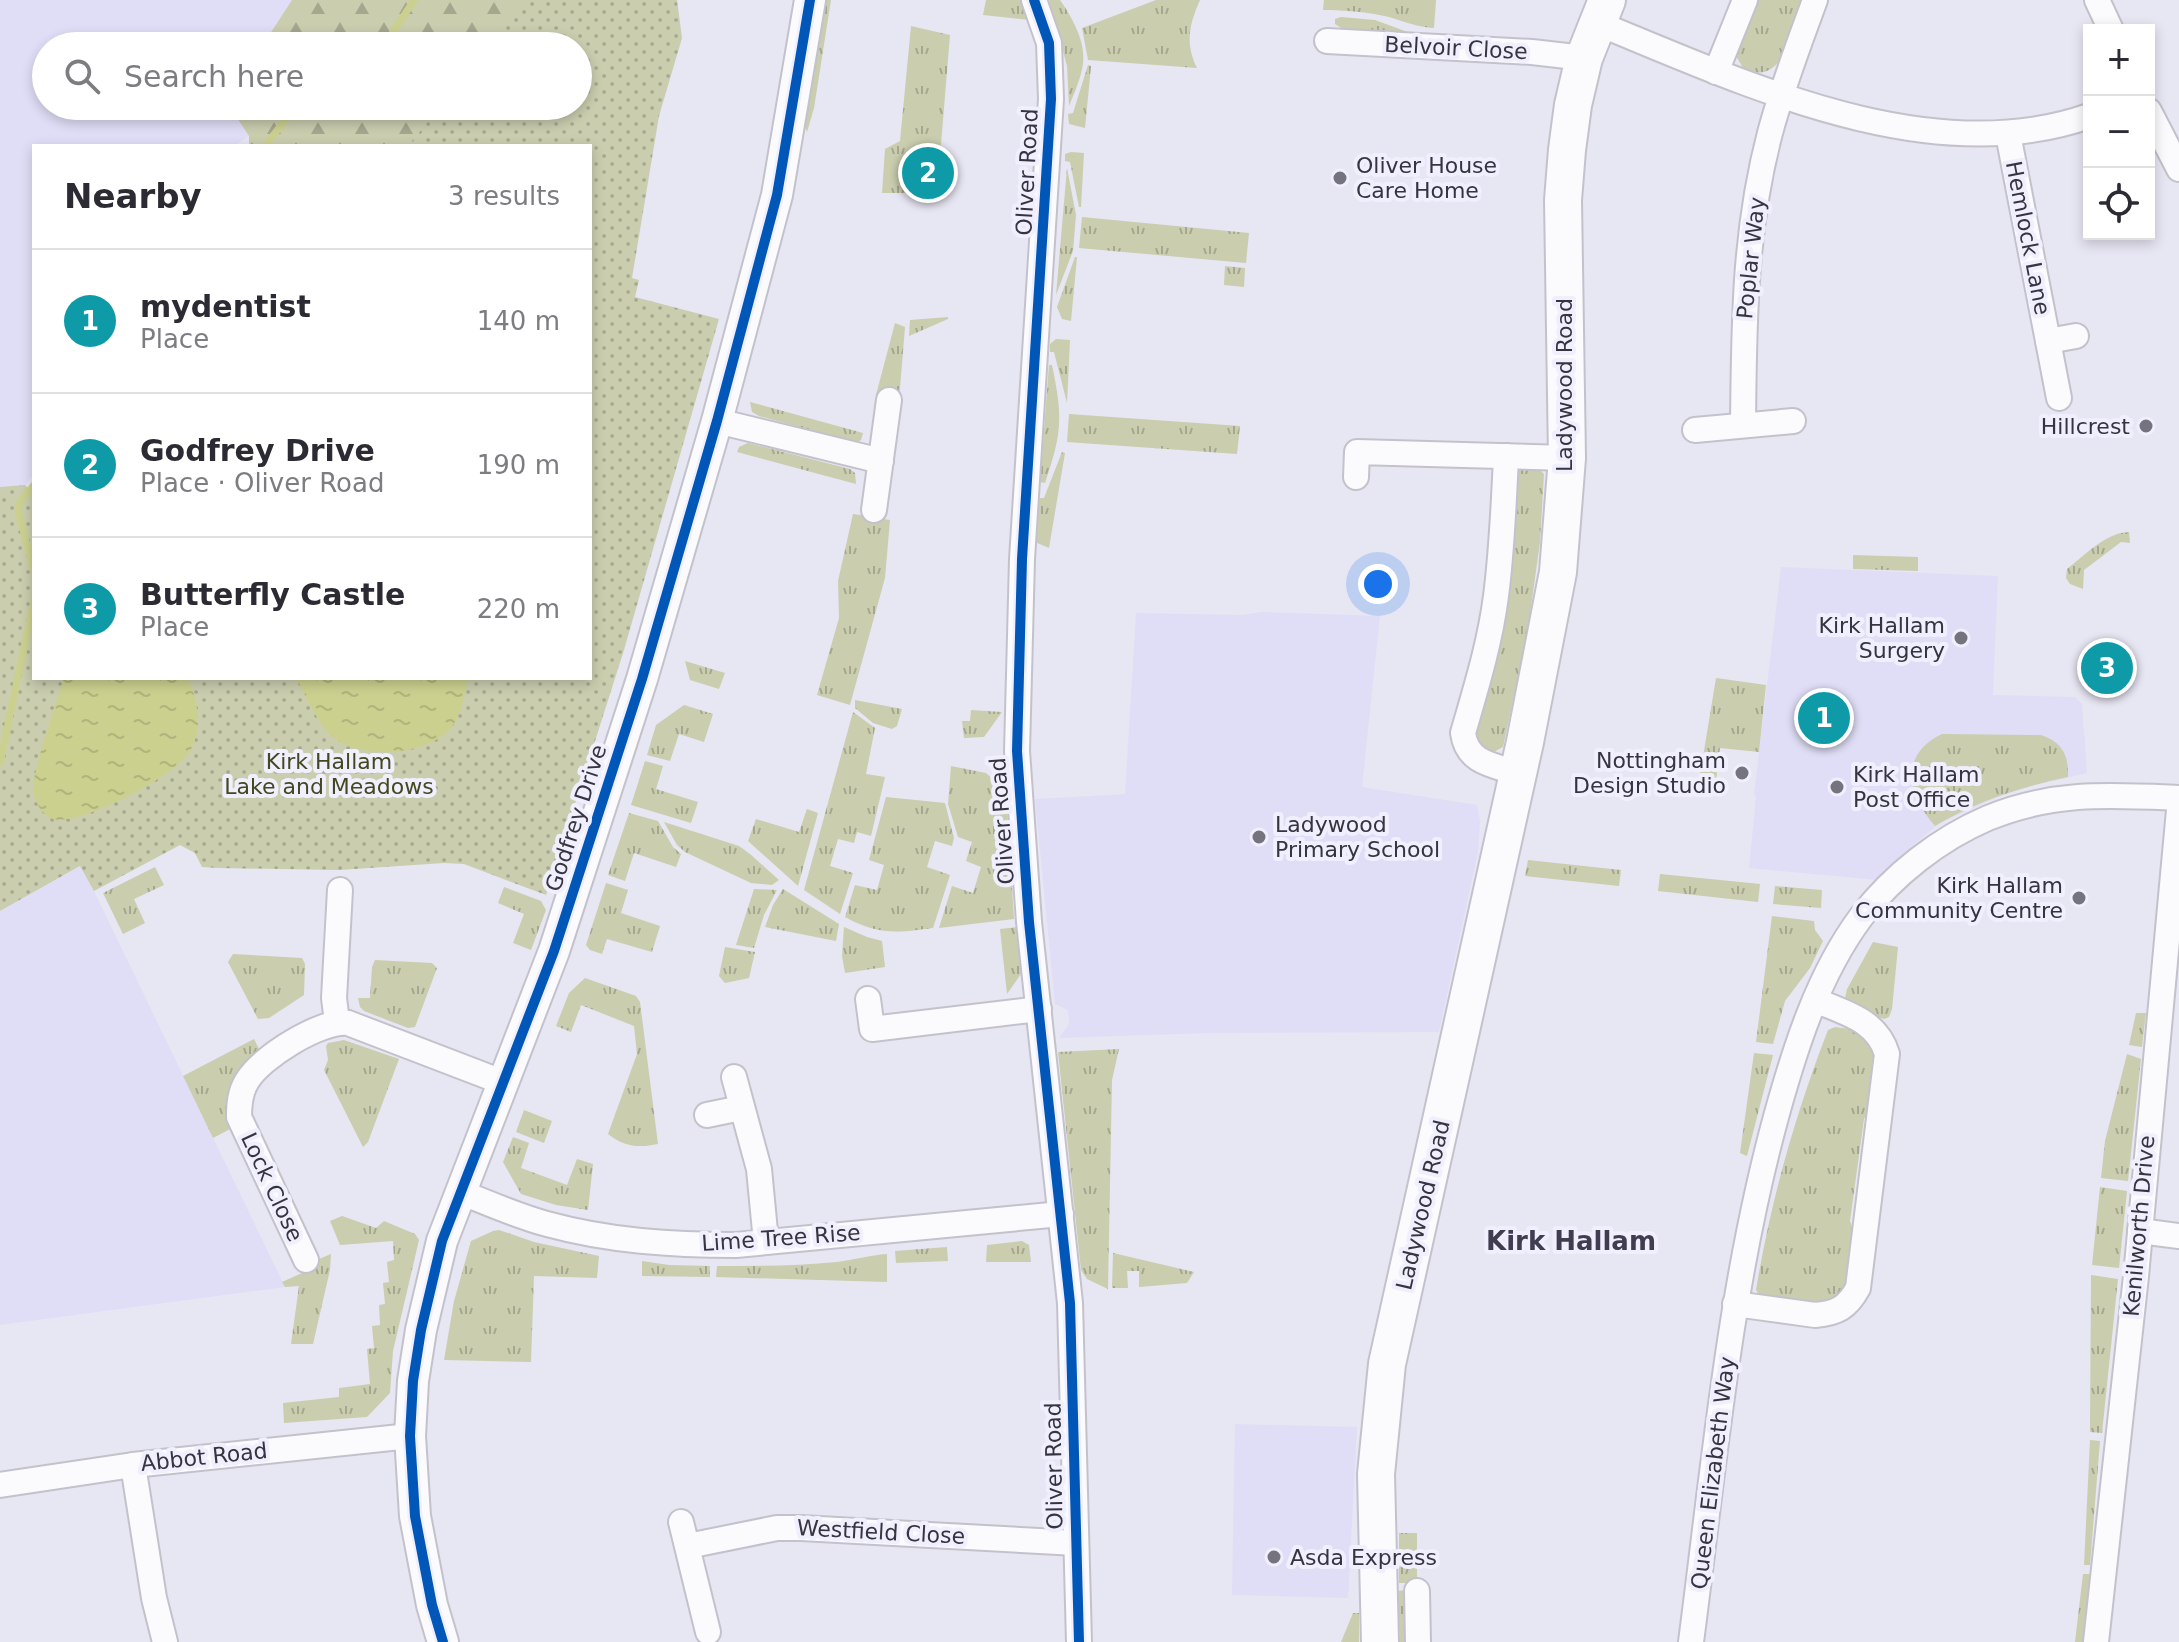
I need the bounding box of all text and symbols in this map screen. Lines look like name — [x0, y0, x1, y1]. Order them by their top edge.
map controls — [2083, 24, 2155, 240]
button: + — [2083, 24, 2155, 96]
search box — [32, 32, 592, 120]
street label: Belvoir Close — [1384, 32, 1528, 64]
icon: search — [60, 54, 104, 98]
text: Search here — [124, 59, 304, 94]
button: − — [2083, 96, 2155, 168]
street label: Oliver Road — [1011, 108, 1043, 236]
pin: 2 — [902, 143, 954, 203]
place label: Oliver House Care Home — [1356, 153, 1497, 203]
street label: Hemlock Lane — [2001, 159, 2055, 317]
button: locate — [2083, 168, 2155, 240]
marker: Oliver House Care Home — [1331, 169, 1349, 187]
text: Nearby — [64, 176, 202, 216]
text: 3 results — [448, 181, 560, 211]
street label: Poplar Way — [1732, 196, 1770, 320]
text: mydentist — [140, 289, 311, 324]
street label: Ladywood Road — [1552, 298, 1577, 472]
text: 1 — [81, 306, 99, 336]
text: 140 m — [477, 306, 560, 336]
text: Place — [140, 324, 209, 354]
place label: Hillcrest — [2041, 414, 2130, 439]
marker: Hillcrest — [2137, 417, 2155, 435]
text: Godfrey Drive — [140, 433, 375, 468]
text: 2 — [81, 450, 99, 480]
text: 190 m — [477, 450, 560, 480]
text: Place · Oliver Road — [140, 468, 384, 498]
your location — [1358, 564, 1398, 604]
text: Butterfly Castle — [140, 577, 405, 612]
text: 3 — [81, 594, 99, 624]
text: 220 m — [477, 594, 560, 624]
text: Place — [140, 612, 209, 642]
place label: Kirk Hallam Surgery — [1819, 613, 1945, 663]
marker: Kirk Hallam Surgery — [1952, 629, 1970, 647]
pin: 3 — [2081, 638, 2133, 698]
pin: 1 — [1798, 688, 1850, 748]
street label: Godfrey Drive — [540, 741, 612, 895]
place label: Nottingham Design Studio — [1573, 748, 1726, 798]
park label: Kirk Hallam Lake and Meadows — [224, 749, 434, 799]
street label: Oliver Road — [985, 757, 1019, 885]
place label: Kirk Hallam Post Office — [1853, 762, 1979, 812]
marker: Nottingham Design Studio — [1733, 764, 1751, 782]
marker: Kirk Hallam Post Office — [1828, 778, 1846, 796]
place label: Ladywood Primary School — [1275, 812, 1440, 862]
marker: Ladywood Primary School — [1250, 828, 1268, 846]
place label: Kirk Hallam Community Centre — [1855, 873, 2063, 923]
marker: Kirk Hallam Community Centre — [2070, 889, 2088, 907]
street label: Ladywood Road — [1391, 1118, 1455, 1292]
street label: Lock Close — [236, 1129, 308, 1245]
street label: Kenilworth Drive — [2119, 1134, 2159, 1318]
street label: Lime Tree Rise — [701, 1220, 861, 1256]
district label: Kirk Hallam — [1486, 1226, 1656, 1256]
street label: Queen Elizabeth Way — [1686, 1355, 1740, 1591]
street label: Oliver Road — [1040, 1402, 1068, 1530]
street label: Abbot Road — [139, 1438, 269, 1476]
street label: Westfield Close — [796, 1515, 966, 1549]
place label: Asda Express — [1290, 1545, 1437, 1570]
marker: Asda Express — [1265, 1548, 1283, 1566]

